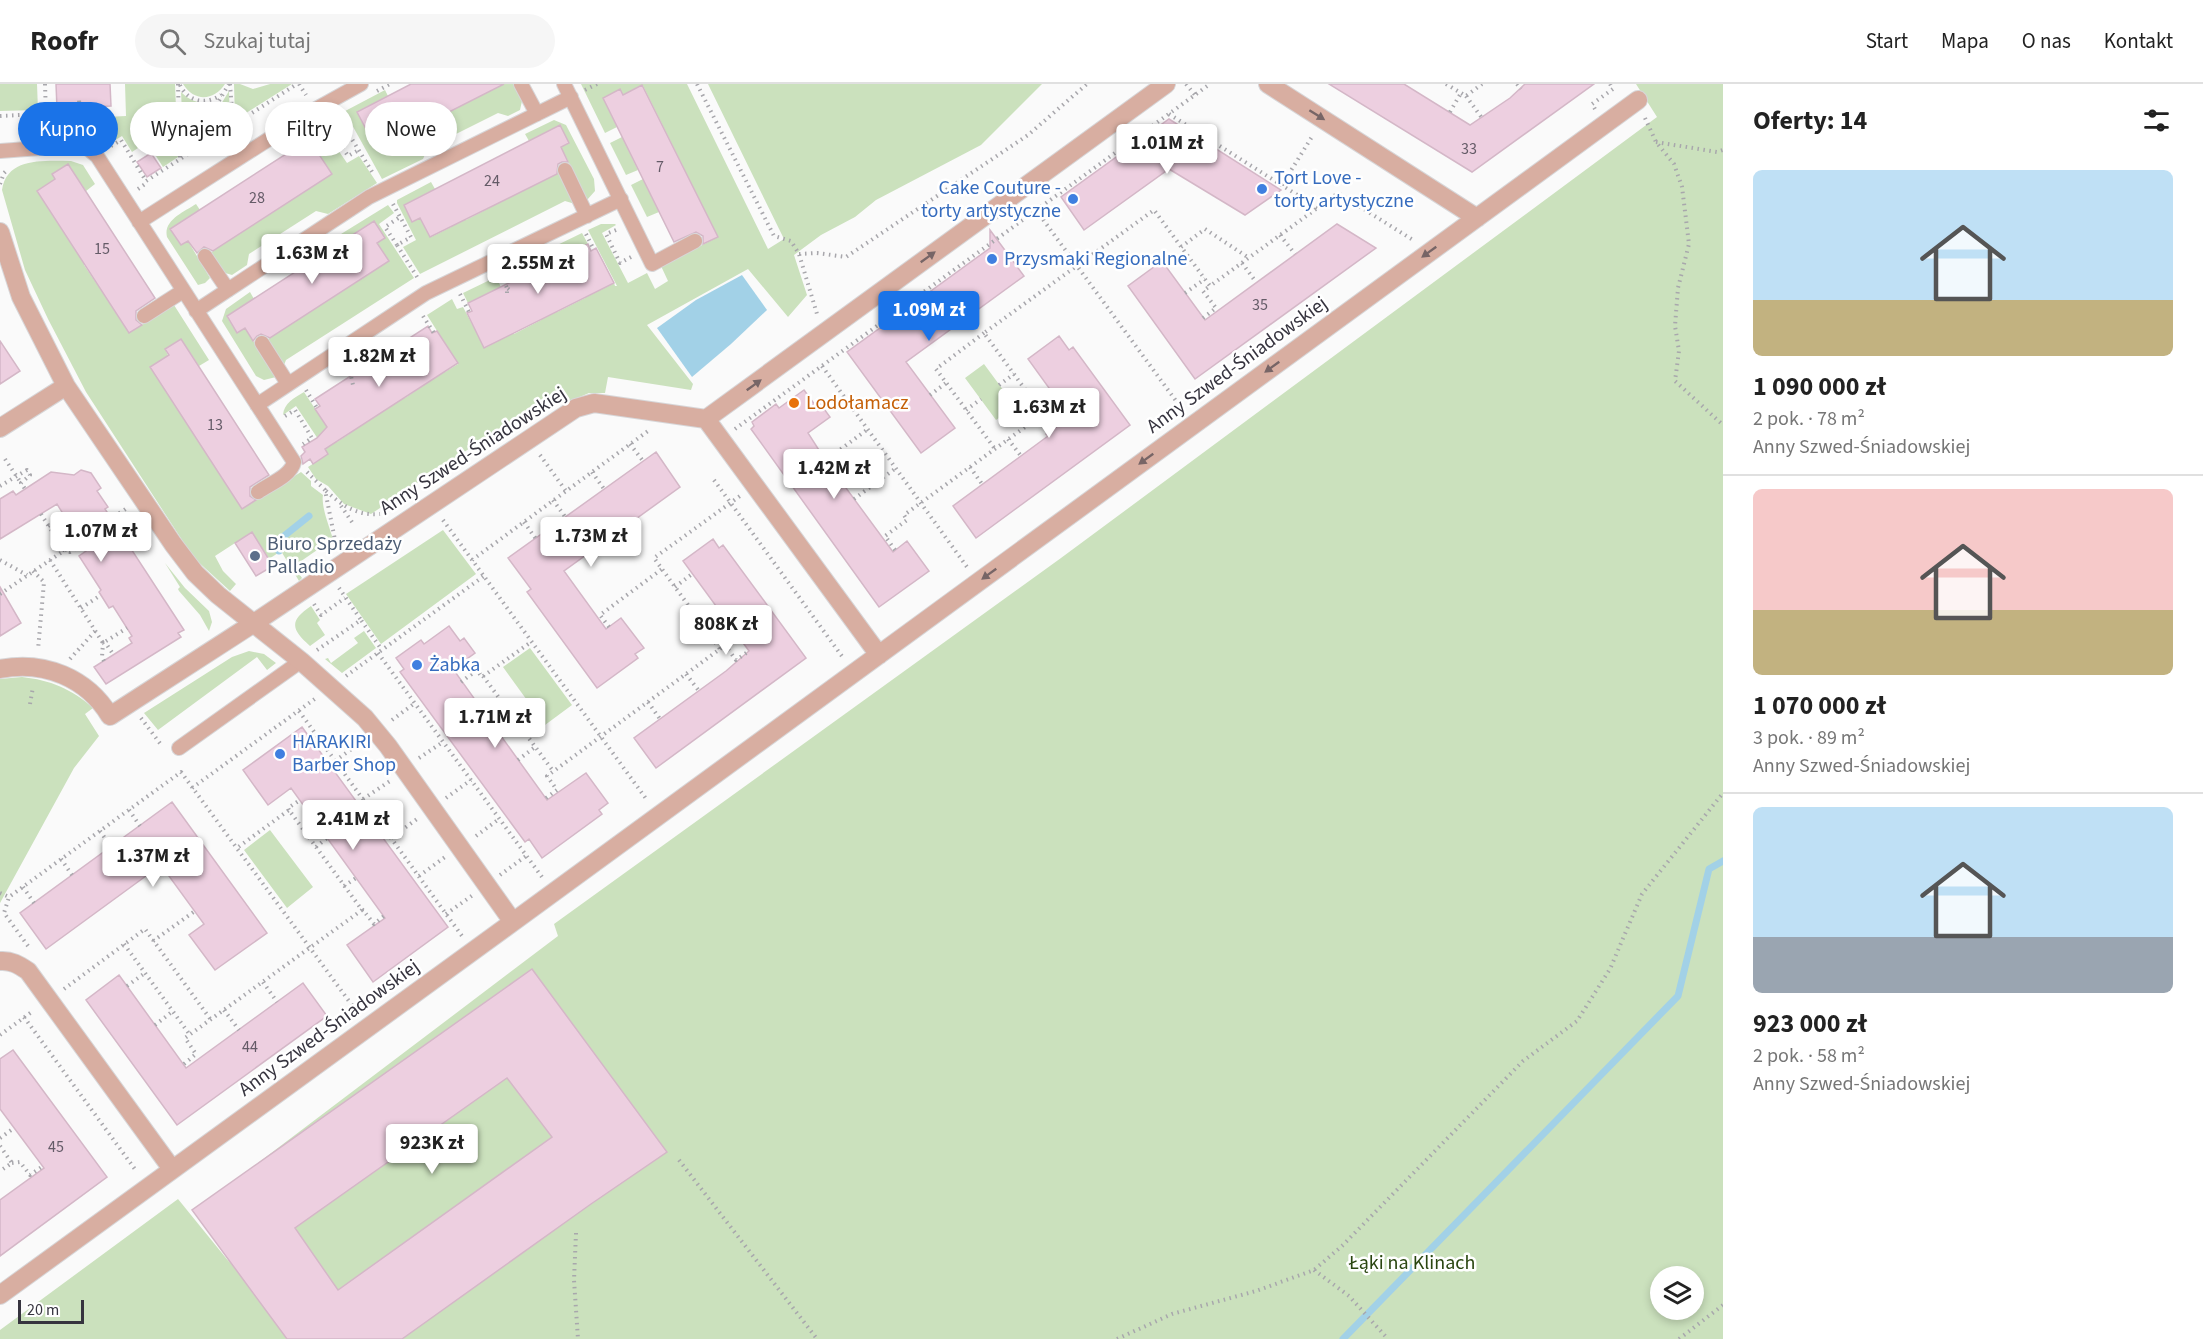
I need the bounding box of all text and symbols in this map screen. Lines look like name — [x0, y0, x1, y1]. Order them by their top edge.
search box — [135, 14, 555, 68]
text: Roofr — [30, 21, 99, 61]
icon: search — [156, 25, 189, 58]
text: Szukaj tutaj — [204, 25, 311, 57]
text: Start — [1866, 26, 1908, 56]
text: Mapa — [1941, 26, 1989, 56]
text: O nas — [2022, 26, 2071, 56]
text: Kontakt — [2104, 26, 2173, 56]
chip: Kupno — [18, 102, 118, 156]
chip: Wynajem — [130, 102, 253, 156]
chip: Filtry — [265, 102, 353, 156]
chip: Nowe — [365, 102, 457, 156]
text: Oferty: 14 — [1753, 102, 1867, 139]
icon: filters — [2140, 104, 2173, 137]
one-way arrow — [1309, 110, 1325, 121]
pin: 1.01M zł — [1105, 124, 1229, 175]
text: 1.01M zł — [1130, 129, 1204, 157]
house number: 33 — [1461, 138, 1477, 160]
house number: 7 — [656, 156, 664, 178]
place label: Tort Love - torty artystyczne — [1274, 164, 1414, 215]
house number: 24 — [484, 170, 500, 192]
place label: Cake Couture - torty artystyczne — [921, 174, 1061, 225]
marker: Tort Love - torty artystyczne — [1255, 182, 1269, 196]
house number: 28 — [249, 187, 265, 209]
marker: Cake Couture - torty artystyczne — [1066, 192, 1080, 206]
icon: home — [1909, 209, 2017, 317]
pin: 1.63M zł — [250, 234, 374, 285]
house number: 15 — [94, 238, 110, 260]
text: 1.63M zł — [275, 239, 349, 267]
pin: 2.55M zł — [476, 244, 600, 295]
place label: Przysmaki Regionalne — [1004, 245, 1188, 273]
one-way arrow — [1422, 246, 1438, 258]
text: 2.55M zł — [501, 249, 575, 277]
one-way arrow — [921, 252, 936, 264]
marker: Przysmaki Regionalne — [985, 252, 999, 266]
street label: Anny Szwed-Śniadowskiej — [1141, 290, 1333, 440]
pin: 1.09M zł — [867, 291, 991, 342]
house number: 35 — [1252, 294, 1268, 316]
text: 1.09M zł — [892, 296, 966, 324]
pin: 1.82M zł — [317, 337, 441, 388]
text: 1.82M zł — [342, 342, 416, 370]
one-way arrow — [1264, 361, 1280, 373]
text: 1 090 000 zł — [1753, 368, 1886, 405]
one-way arrow — [745, 379, 761, 391]
street label: Anny Szwed-Śniadowskiej — [374, 380, 572, 522]
pin: 1.63M zł — [987, 388, 1111, 439]
place label: Lodołamacz — [806, 389, 909, 417]
text: 1.63M zł — [1012, 393, 1086, 421]
marker: Lodołamacz — [787, 396, 801, 410]
text: 2 pok. · 78 m² — [1753, 405, 1865, 433]
house number: 13 — [207, 414, 223, 436]
text: Anny Szwed-Śniadowskiej — [1753, 433, 1970, 461]
pin: 1.42M zł — [772, 449, 896, 500]
one-way arrow — [1139, 453, 1155, 465]
text: 1.42M zł — [797, 454, 871, 482]
pin: 1.07M zł — [39, 512, 163, 563]
text: 1.07M zł — [64, 517, 138, 545]
pin: 1.73M zł — [529, 517, 653, 568]
text: 1.73M zł — [554, 522, 628, 550]
icon: home — [1909, 528, 2017, 636]
place label: Biuro Sprzedaży Palladio — [267, 530, 403, 581]
marker: Biuro Sprzedaży Palladio — [248, 549, 262, 563]
one-way arrow — [981, 568, 997, 580]
pin: 808K zł — [671, 605, 781, 656]
text: 808K zł — [694, 610, 758, 638]
place label: Żabka — [429, 651, 480, 679]
marker: Żabka — [410, 658, 424, 672]
text: 1 070 000 zł — [1753, 687, 1886, 724]
pin: 1.71M zł — [433, 698, 557, 749]
text: 1.71M zł — [458, 703, 532, 731]
text: 3 pok. · 89 m² — [1753, 724, 1865, 752]
place label: HARAKIRI Barber Shop — [292, 728, 396, 779]
marker: HARAKIRI Barber Shop — [273, 747, 287, 761]
text: Anny Szwed-Śniadowskiej — [1753, 752, 1970, 780]
pin: 2.41M zł — [291, 800, 415, 851]
text: 2.41M zł — [316, 805, 390, 833]
pin: 1.37M zł — [91, 837, 215, 888]
text: 1.37M zł — [116, 842, 190, 870]
icon: home — [1909, 846, 2017, 954]
street label: Anny Szwed-Śniadowskiej — [233, 953, 425, 1103]
text: 923 000 zł — [1753, 1005, 1867, 1042]
house number: 44 — [242, 1036, 258, 1058]
text: 2 pok. · 58 m² — [1753, 1042, 1865, 1070]
text: Anny Szwed-Śniadowskiej — [1753, 1070, 1970, 1098]
pin: 923K zł — [377, 1124, 487, 1175]
text: 923K zł — [400, 1129, 464, 1157]
house number: 45 — [48, 1136, 64, 1158]
park label: Łąki na Klinach — [1348, 1249, 1475, 1277]
map controls — [1650, 1266, 1704, 1320]
button: layers — [1650, 1266, 1704, 1320]
scale bar — [18, 1297, 84, 1324]
text: 20 m — [27, 1299, 59, 1321]

